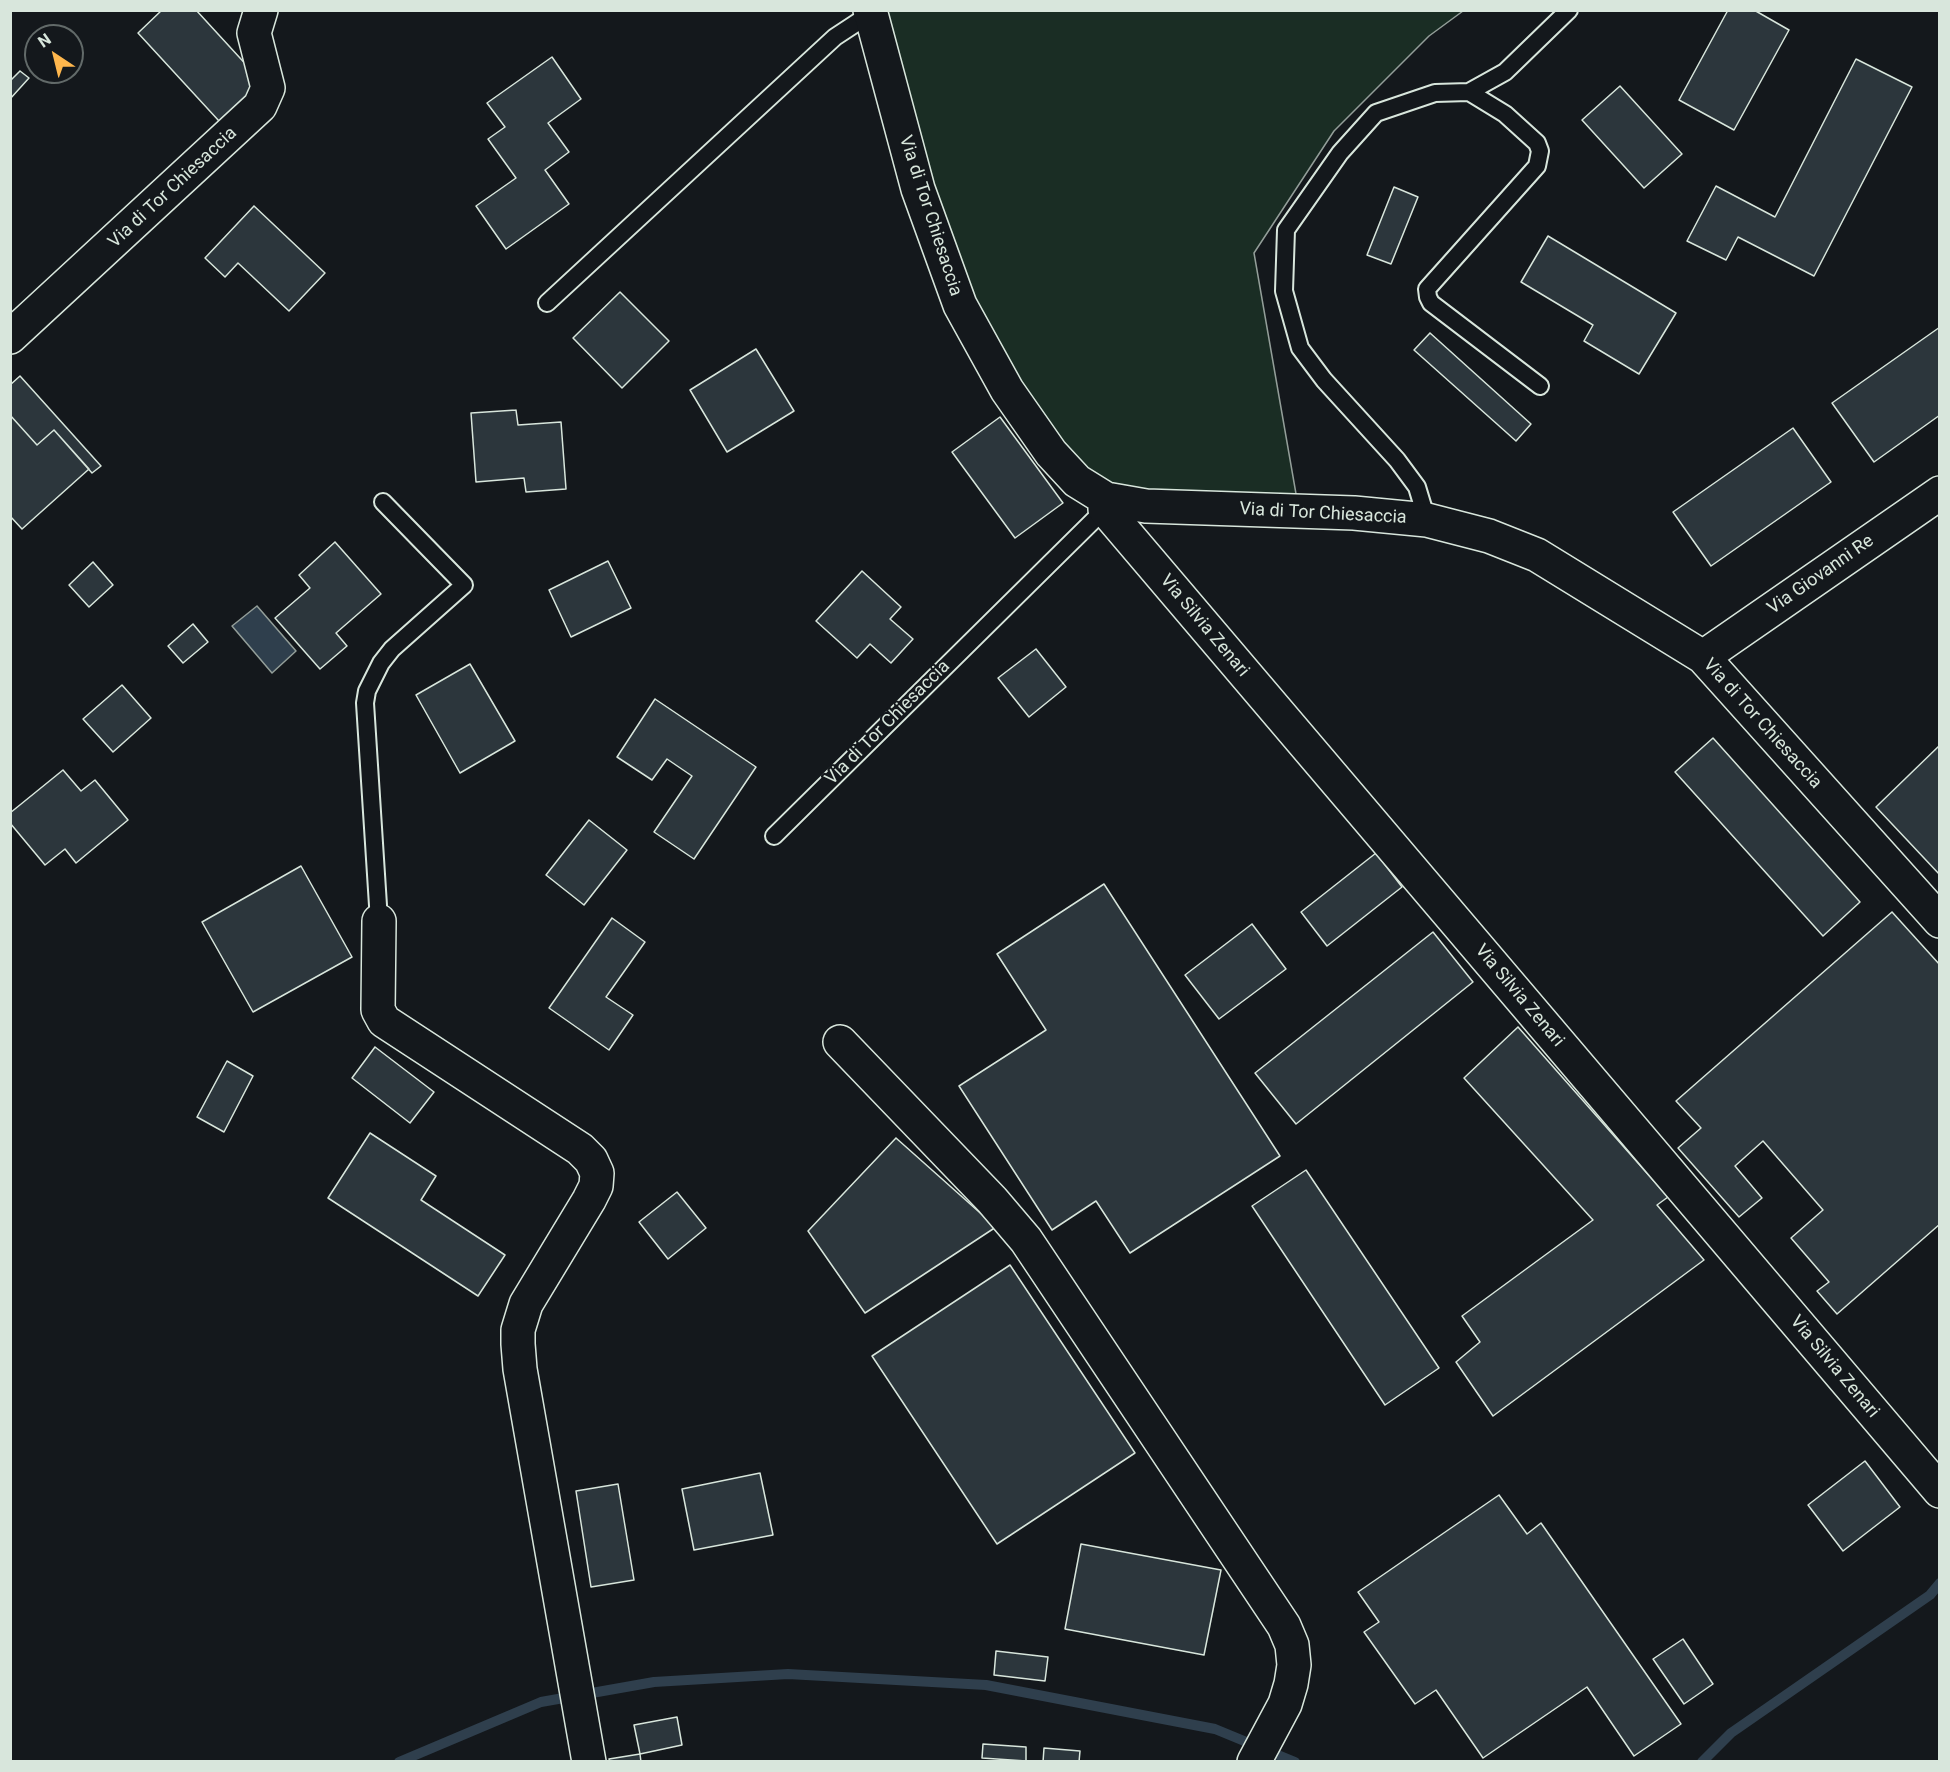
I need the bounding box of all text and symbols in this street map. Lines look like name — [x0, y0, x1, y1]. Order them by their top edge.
north arrow — [24, 24, 84, 84]
text: N — [34, 29, 55, 52]
street label: Via di Tor Chiesaccia — [104, 123, 242, 253]
street label: Via di Tor Chiesaccia — [894, 133, 966, 299]
street label: Via di Tor Chiesaccia — [1239, 499, 1407, 529]
street label: Via Giovanni Re — [1764, 530, 1878, 620]
street label: Via Silvia Zenari — [1155, 570, 1253, 682]
street label: Via di Tor Chiesaccia — [1698, 655, 1826, 793]
street label: Via di Tor Chiesaccia — [821, 656, 955, 790]
street label: Via Silvia Zenari — [1470, 940, 1568, 1052]
street label: Via Silvia Zenari — [1785, 1311, 1883, 1423]

